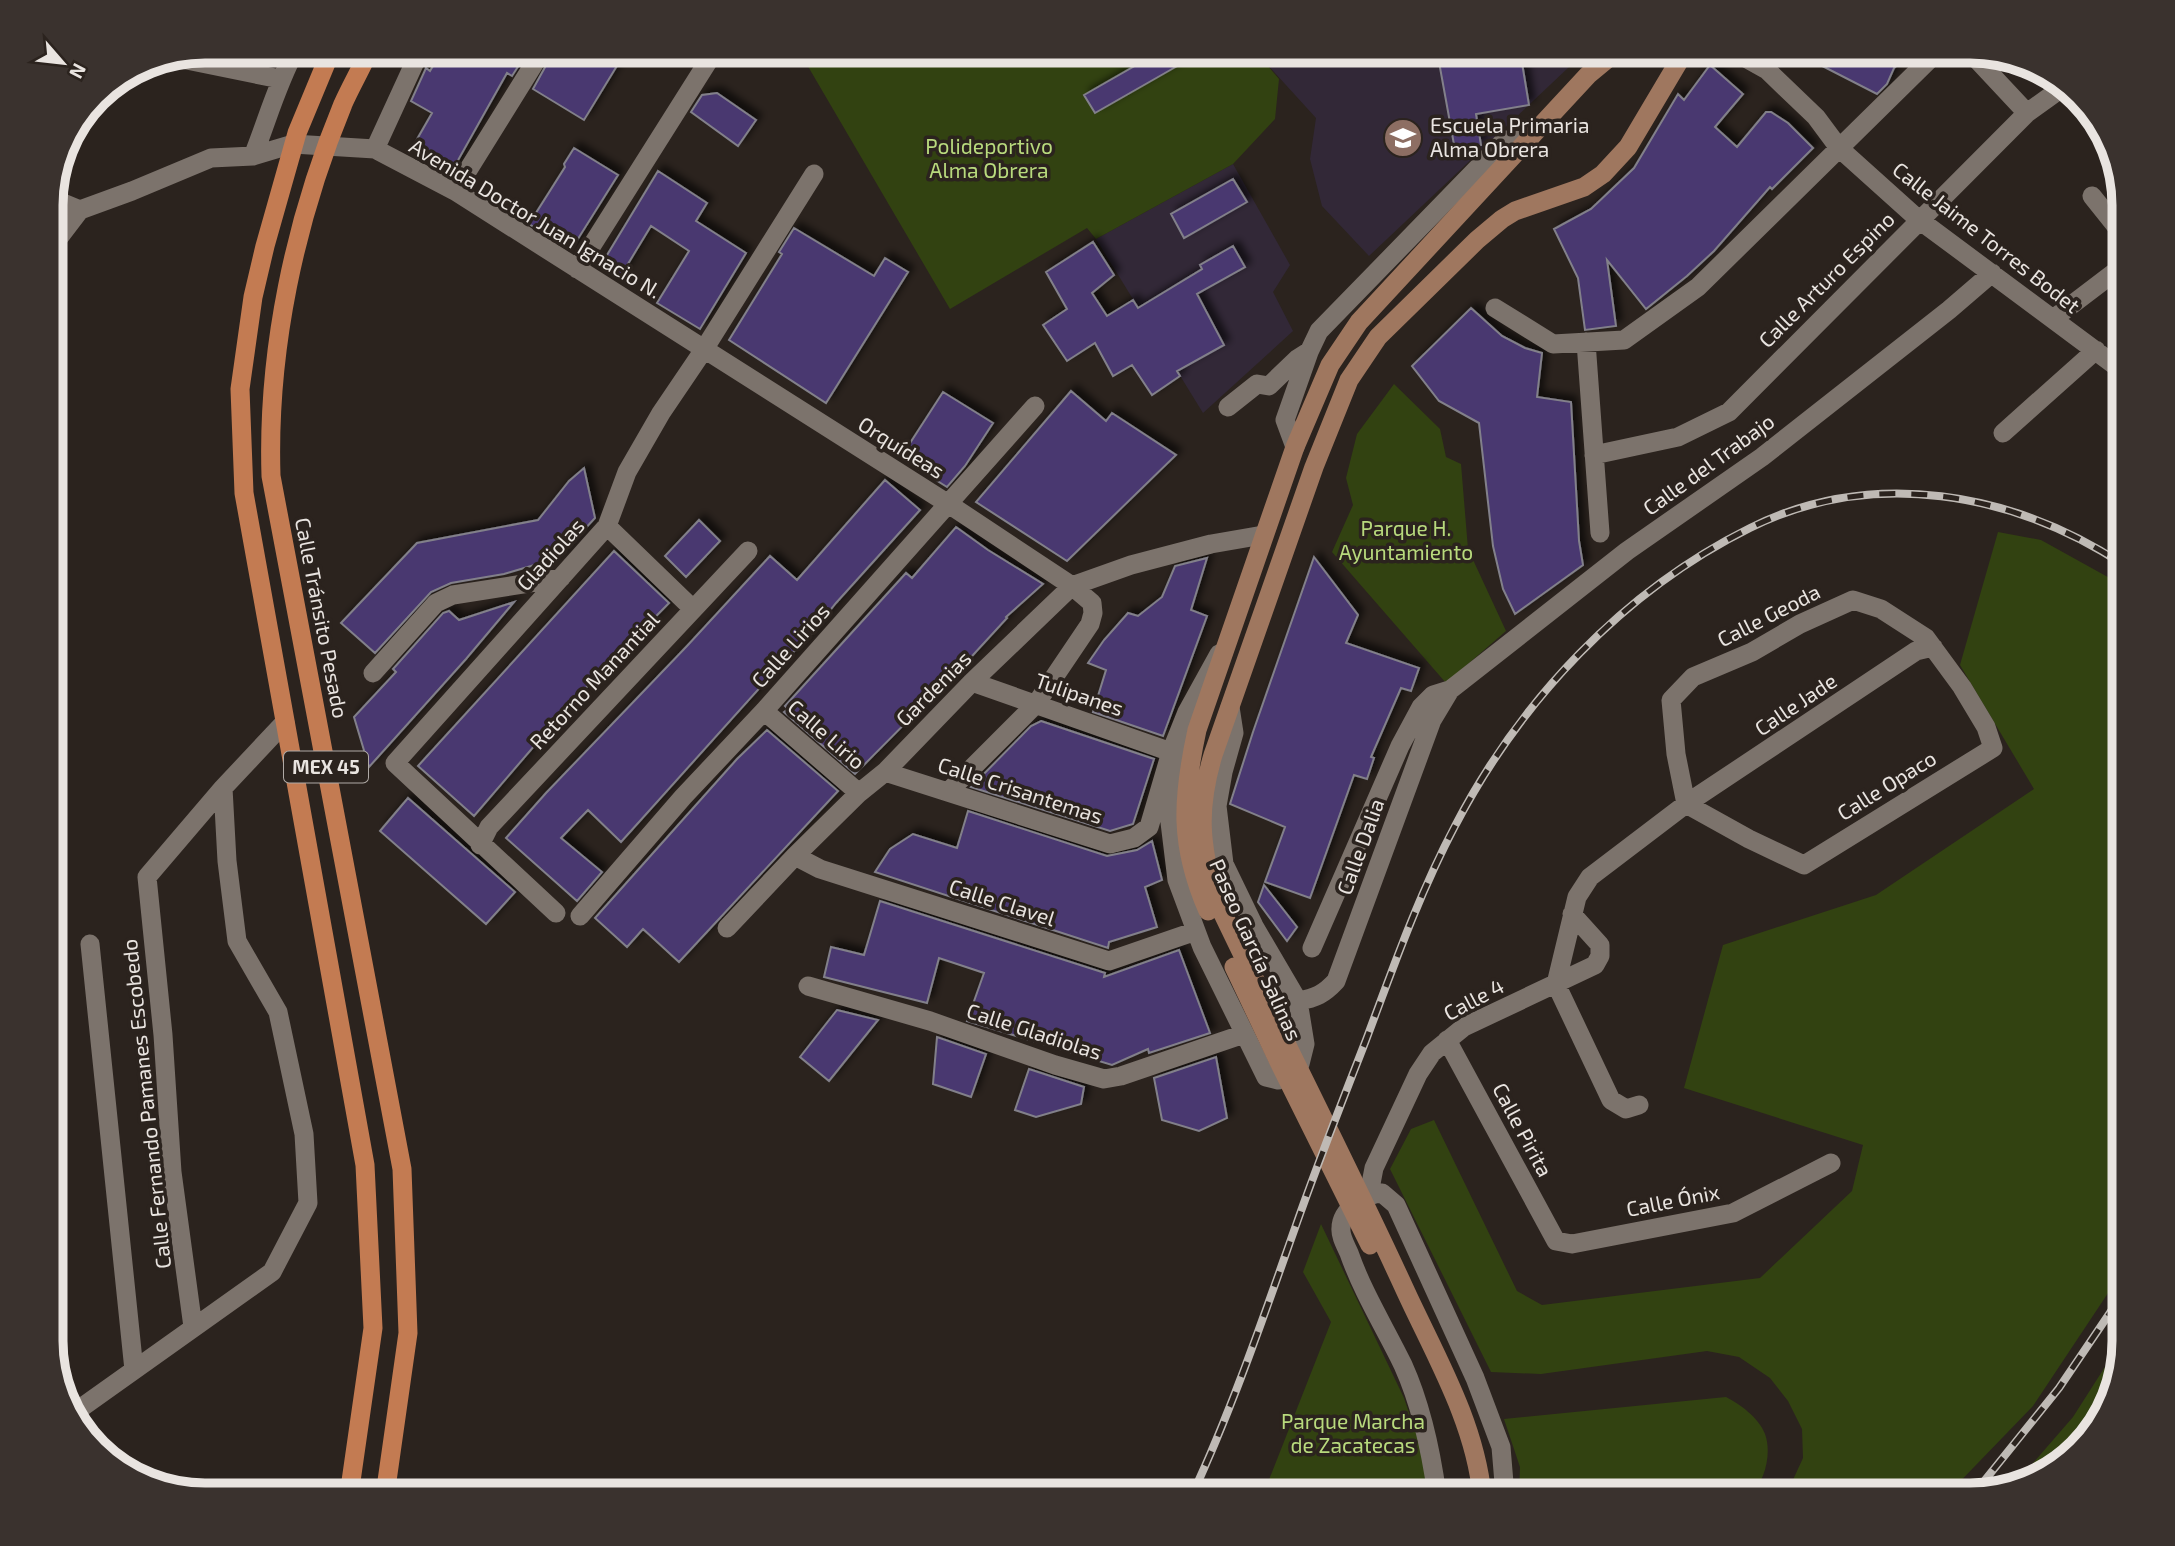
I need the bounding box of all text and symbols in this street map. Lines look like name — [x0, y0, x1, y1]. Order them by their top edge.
north arrow — [28, 28, 98, 98]
text: N — [65, 60, 92, 83]
place label: Escuela Primaria Alma Obrera — [1430, 112, 1590, 161]
school or university icon: Escuela Primaria Alma Obrera — [1382, 117, 1424, 159]
street label: Avenida Doctor Juan Ignacio N. — [405, 133, 666, 303]
park label: Polideportivo Alma Obrera — [925, 133, 1053, 182]
street label: Calle Jaime Torres Bodet — [1888, 156, 2085, 318]
street label: Calle Arturo Espino — [1753, 206, 1899, 352]
street label: Calle del Trabajo — [1638, 408, 1779, 521]
street label: Orquídeas — [854, 410, 950, 483]
street label: Gladiolas — [511, 513, 589, 595]
street label: Calle Tránsito Pesado — [291, 515, 354, 720]
park label: Parque H. Ayuntamiento — [1339, 515, 1473, 564]
street label: Calle Geoda — [1713, 578, 1824, 651]
street label: Calle Lirios — [746, 598, 834, 692]
street label: Retorno Manantial — [524, 606, 664, 754]
street label: Gardenias — [890, 645, 976, 731]
street label: Tulipanes — [1032, 667, 1127, 720]
street label: Calle Jade — [1749, 667, 1841, 740]
street label: Calle Lirio — [784, 694, 870, 774]
street label: Calle Opaco — [1832, 745, 1940, 825]
street label: Calle Crisantemas — [935, 751, 1106, 828]
road number: MEX 45 — [284, 752, 368, 782]
street label: Calle Dalia — [1331, 795, 1389, 898]
street label: Paseo García Salinas — [1205, 855, 1308, 1044]
street label: Calle Clavel — [946, 873, 1059, 931]
street label: Calle Fernando Pamanes Escobedo — [116, 938, 175, 1270]
street label: Calle 4 — [1439, 972, 1508, 1025]
street label: Calle Gladiolas — [964, 997, 1105, 1064]
street label: Calle Pirita — [1488, 1078, 1558, 1181]
street label: Calle Ónix — [1624, 1178, 1721, 1221]
park label: Parque Marcha de Zacatecas — [1281, 1408, 1425, 1457]

